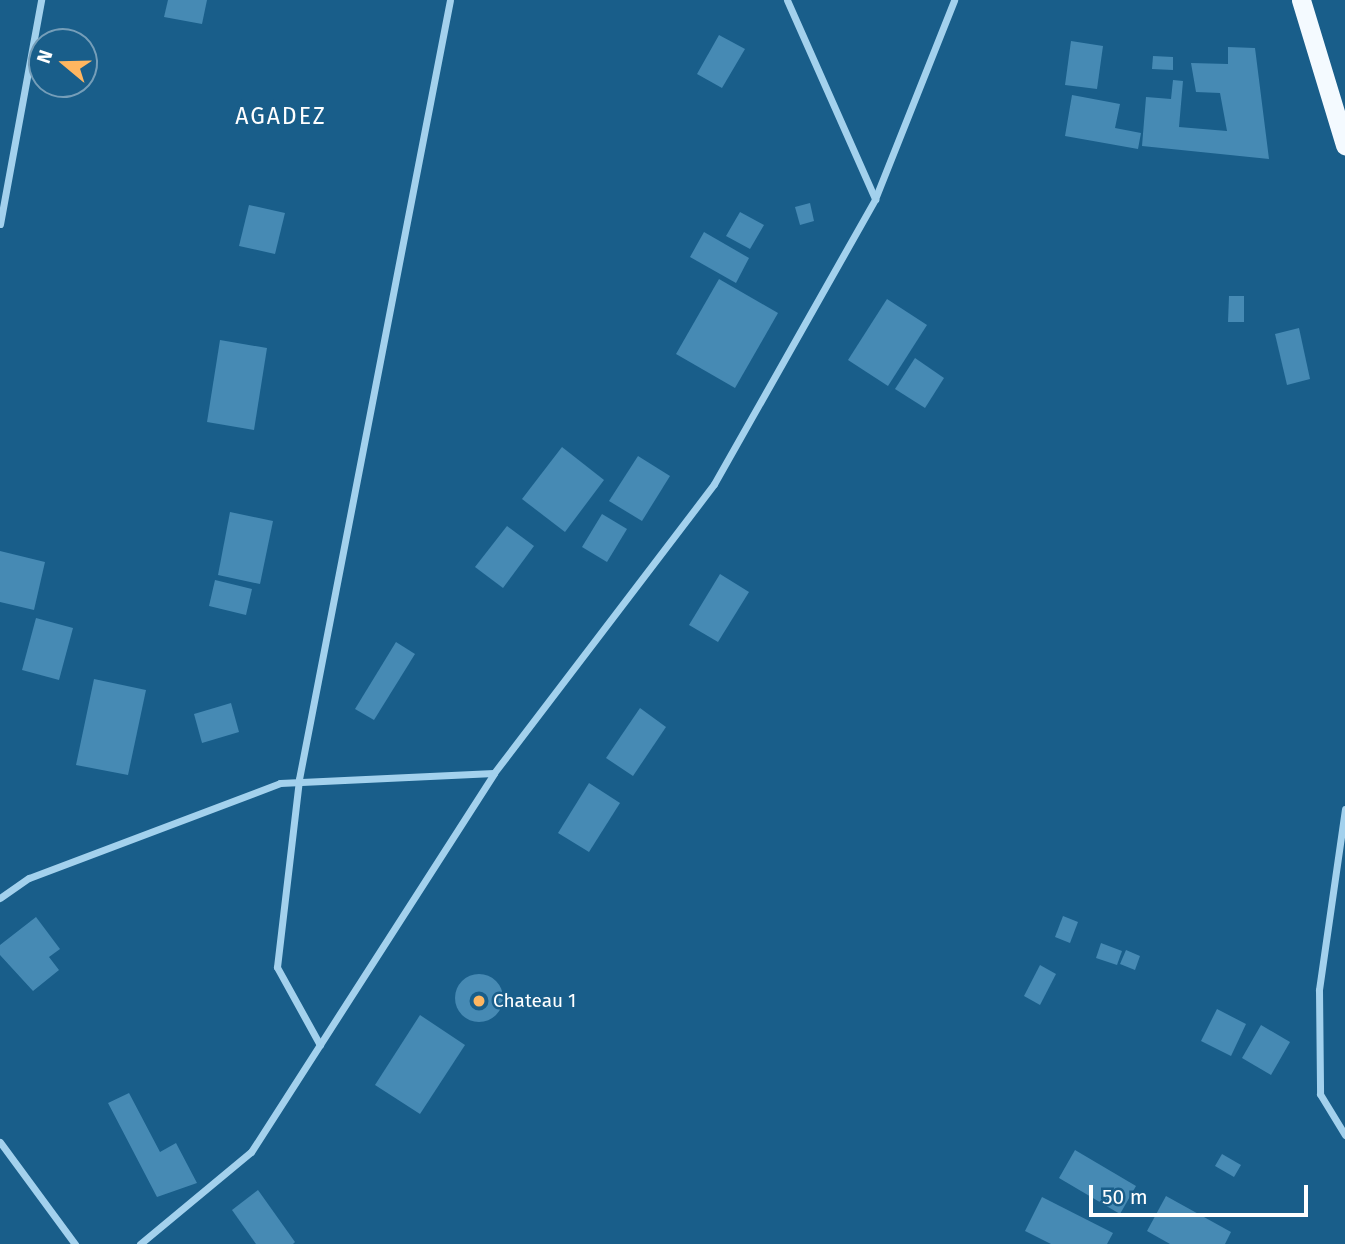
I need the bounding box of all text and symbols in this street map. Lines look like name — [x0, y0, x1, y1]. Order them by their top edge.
north arrow — [28, 28, 98, 98]
text: N — [32, 47, 57, 66]
district label: AGADEZ — [236, 102, 326, 130]
place label: Chateau 1 — [493, 990, 576, 1012]
marker: Chateau 1 — [471, 993, 487, 1009]
scale bar — [1093, 1170, 1312, 1214]
text: 50 m — [1102, 1184, 1148, 1210]

